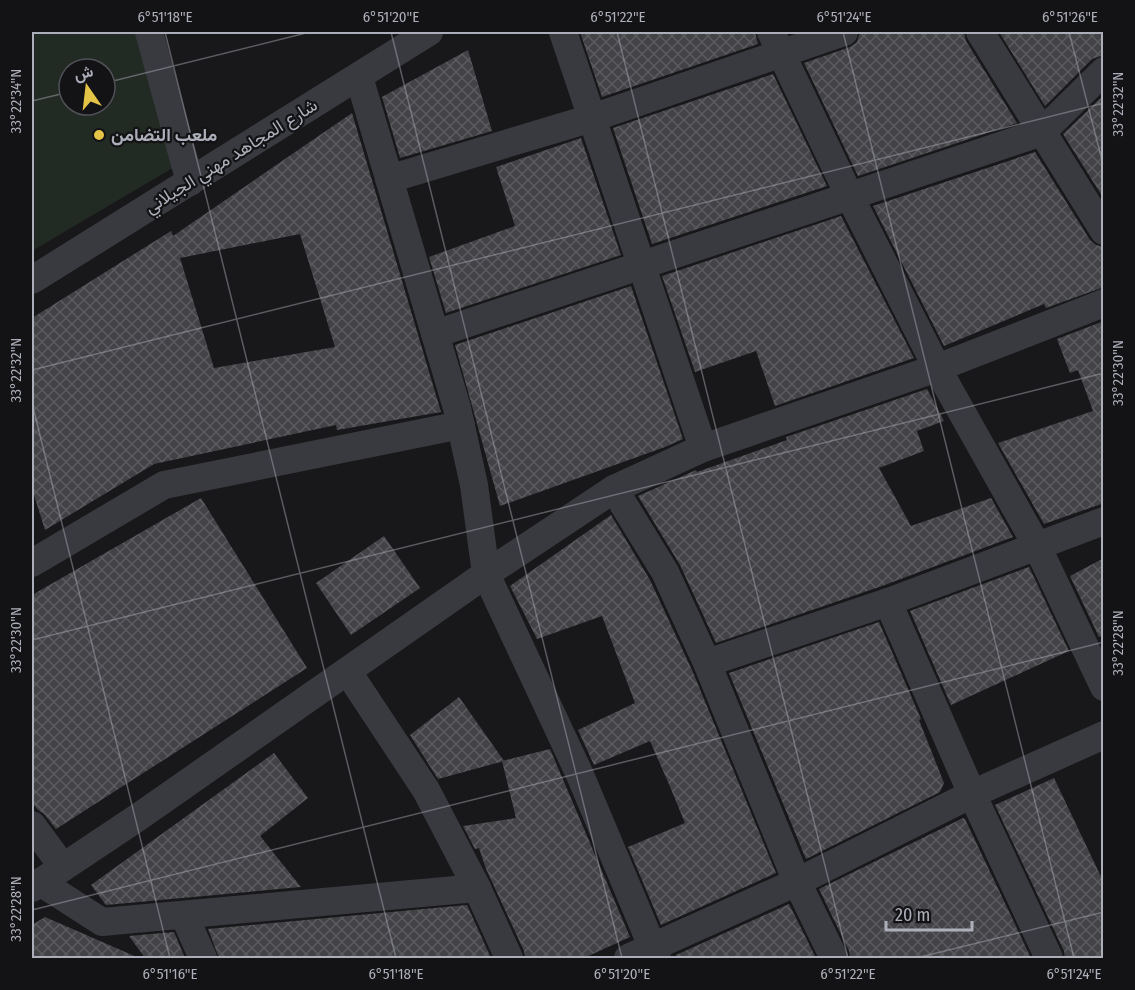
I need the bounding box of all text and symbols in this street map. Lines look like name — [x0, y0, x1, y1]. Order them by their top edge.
text: 6°51'18"E — [137, 8, 193, 26]
text: 6°51'20"E — [363, 8, 419, 26]
text: 6°51'22"E — [590, 8, 646, 26]
text: 6°51'24"E — [817, 8, 871, 26]
text: 6°51'26"E — [1042, 8, 1098, 26]
north arrow — [57, 57, 117, 117]
text: ش — [72, 61, 95, 84]
text: 33°22'34"N — [7, 69, 25, 133]
text: 33°22'32"N — [1109, 72, 1127, 136]
street label: شارع المجاهد مهني الجيلاني — [140, 94, 324, 222]
place label: ملعب التضامن — [111, 124, 218, 146]
marker: ملعب التضامن — [92, 128, 106, 142]
text: 33°22'32"N — [7, 338, 25, 402]
text: 33°22'30"N — [1109, 340, 1127, 406]
text: 33°22'30"N — [7, 607, 25, 673]
text: 33°22'28"N — [1109, 610, 1127, 676]
text: 33°22'28"N — [7, 876, 25, 942]
scale bar — [886, 894, 972, 932]
text: 20 m — [895, 904, 930, 926]
text: 6°51'16"E — [142, 965, 198, 983]
text: 6°51'18"E — [368, 965, 424, 983]
text: 6°51'20"E — [594, 965, 650, 983]
text: 6°51'22"E — [820, 965, 876, 983]
text: 6°51'24"E — [1047, 965, 1101, 983]

